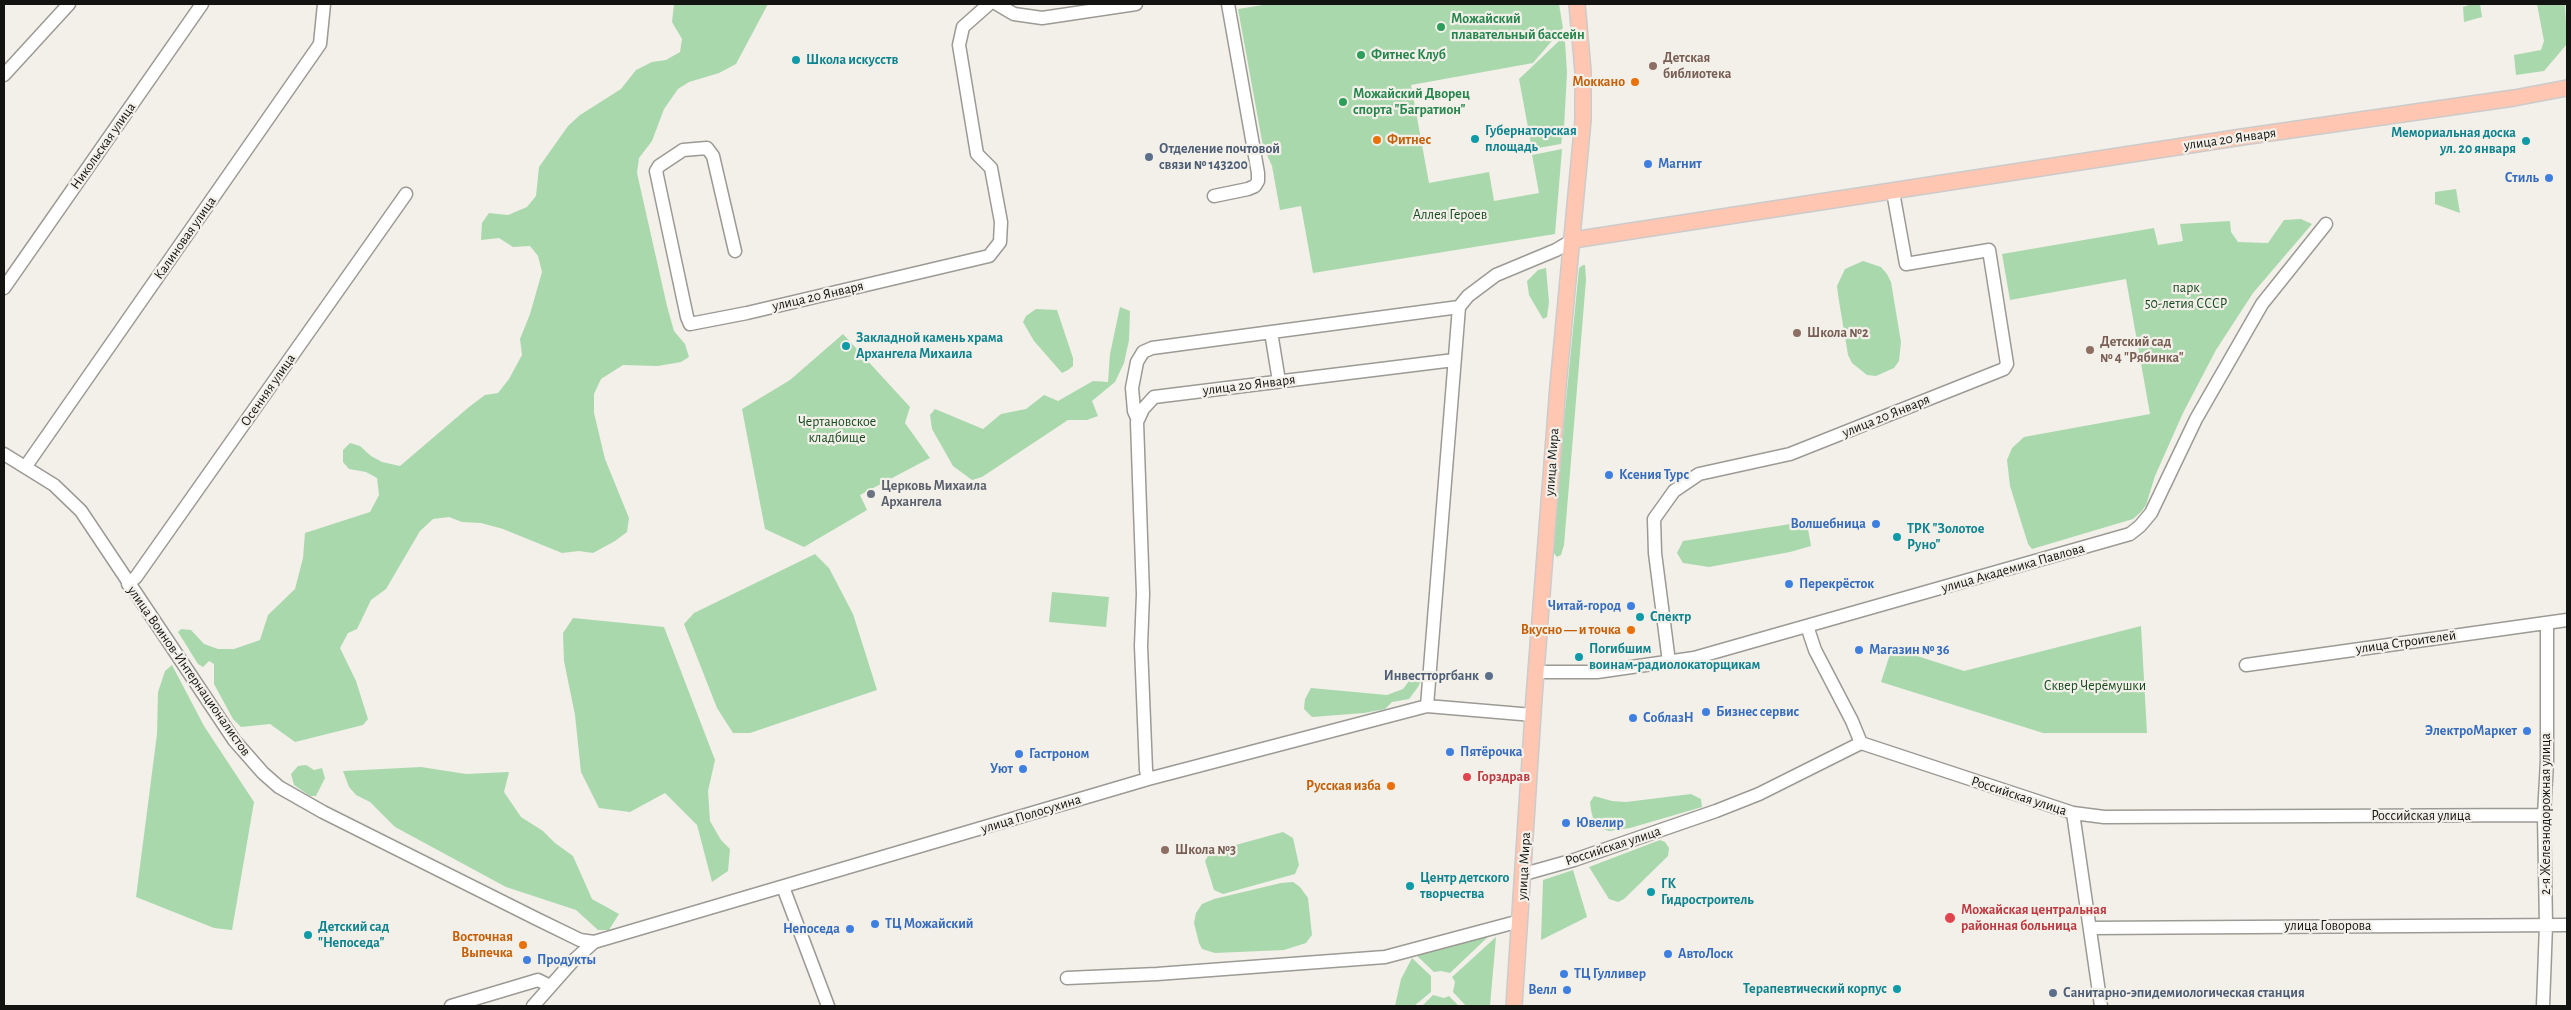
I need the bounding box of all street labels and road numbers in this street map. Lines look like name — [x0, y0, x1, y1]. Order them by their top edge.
street label: Никольская улица — [67, 99, 139, 193]
street label: улица 20 Января — [2183, 124, 2277, 154]
street label: Калиновая улица — [150, 193, 220, 283]
street label: улица 20 Января — [771, 277, 865, 315]
street label: Осенняя улица — [237, 350, 299, 430]
street label: улица 20 Января — [1202, 371, 1296, 399]
street label: улица 20 Января — [1840, 391, 1932, 441]
street label: улица Мира — [1541, 428, 1563, 496]
street label: улица Академика Павлова — [1939, 540, 2087, 596]
street label: улица Воинов-Интернационалистов — [124, 583, 254, 759]
street label: улица Строителей — [2355, 627, 2457, 657]
street label: 2-я Железнодорожная улица — [2538, 733, 2554, 895]
street label: Российская улица — [1969, 773, 2069, 819]
street label: улица Полосухина — [979, 791, 1083, 837]
street label: Российская улица — [2371, 808, 2471, 824]
street label: Российская улица — [1563, 823, 1663, 869]
street label: улица Мира — [1514, 832, 1534, 900]
street label: улица Говорова — [2285, 918, 2371, 934]

